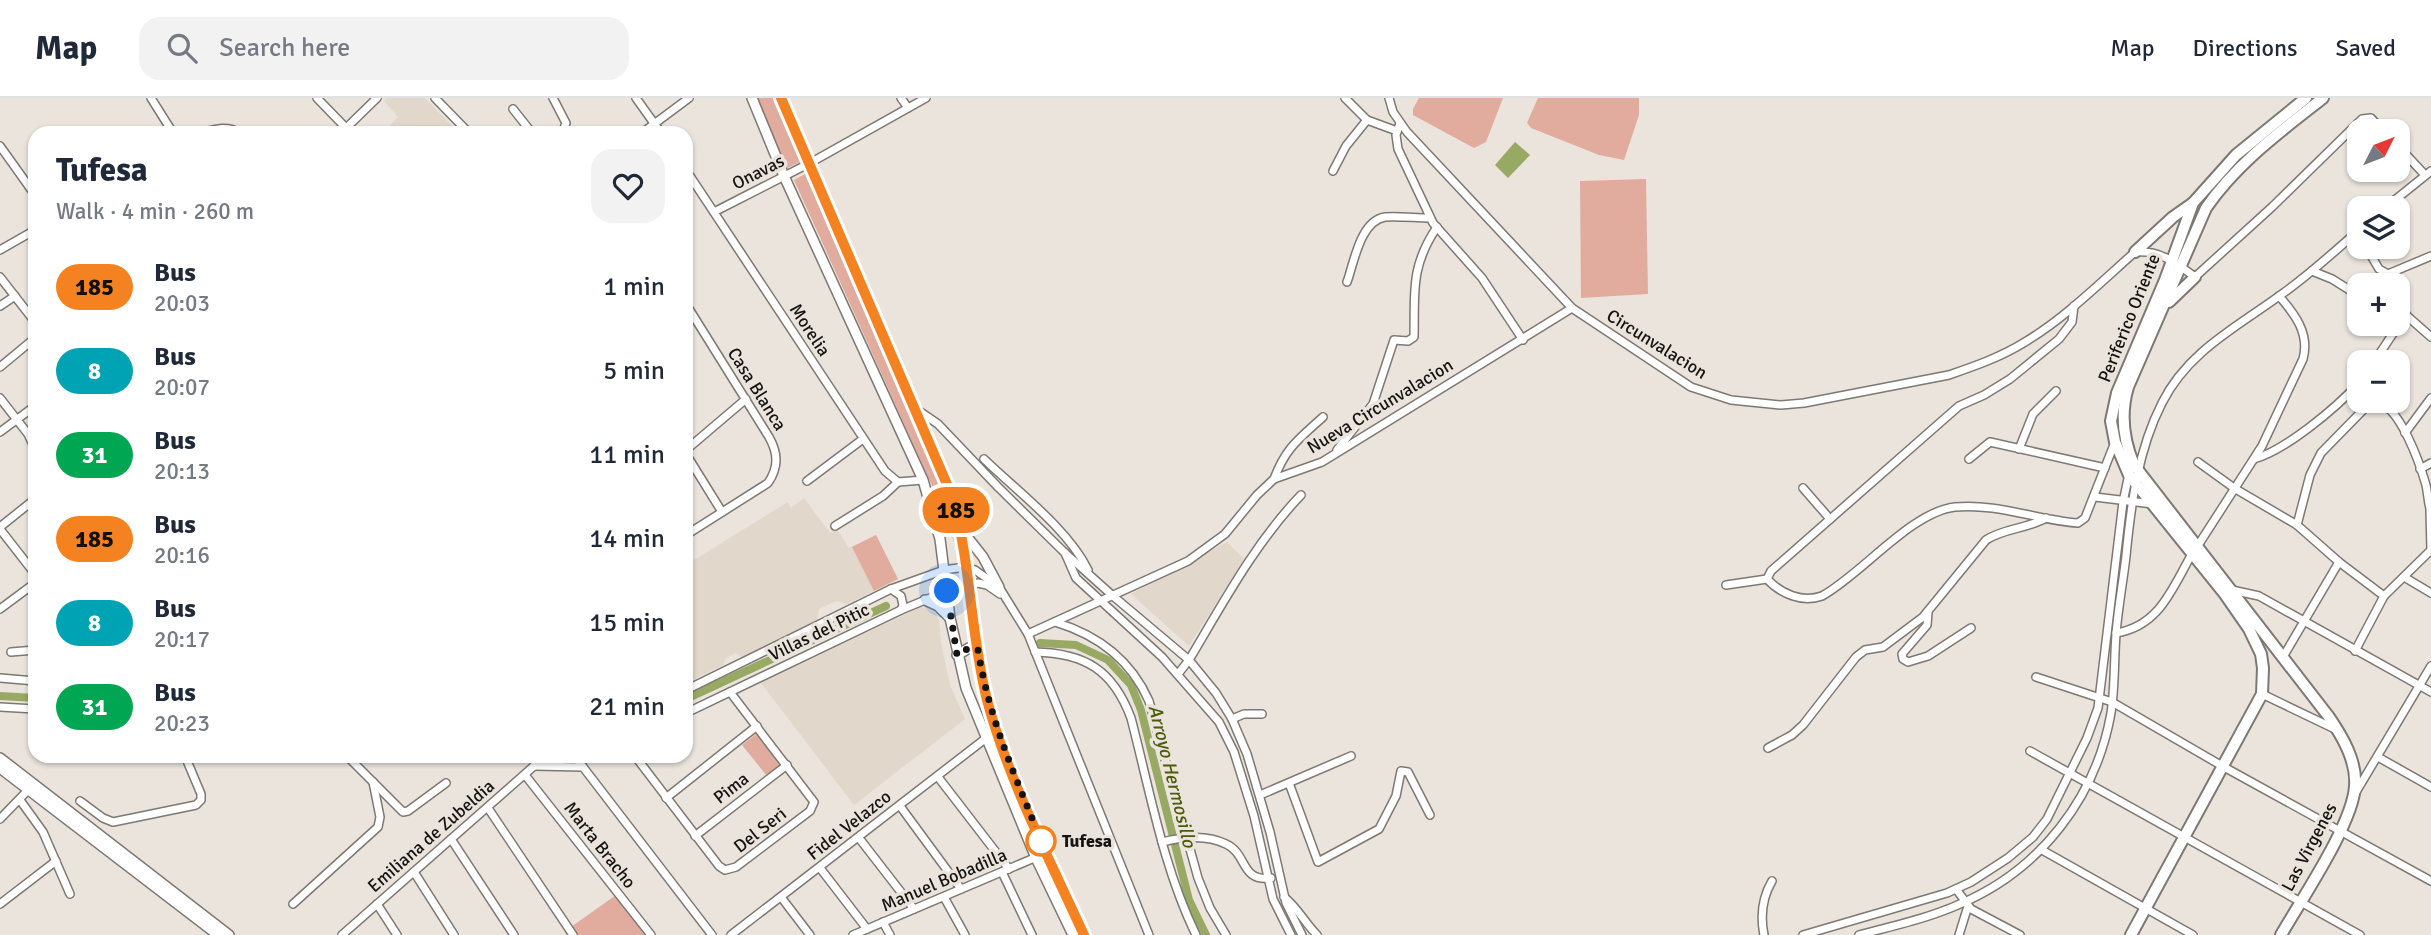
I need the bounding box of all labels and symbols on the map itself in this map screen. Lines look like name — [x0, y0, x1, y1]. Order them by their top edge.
north arrow — [2347, 119, 2410, 182]
street label: Onavas — [728, 150, 788, 194]
street label: Periferico Oriente — [2093, 251, 2165, 385]
street label: Morelia — [785, 300, 835, 360]
street label: Circunvalacion — [1603, 304, 1711, 384]
street label: Casa Blanca — [723, 343, 791, 435]
street label: Nueva Circunvalacion — [1303, 354, 1457, 458]
line badge: 185 — [916, 487, 996, 533]
your location — [929, 573, 964, 608]
street label: Villas del Pitic — [765, 598, 873, 666]
water label: Arroyo Hermosillo — [1143, 702, 1202, 851]
street label: Pima — [709, 767, 753, 809]
street label: Emiliana de Zubeldia — [363, 775, 499, 897]
street label: Fidel Velazco — [803, 785, 895, 865]
street label: Marta Bracho — [559, 797, 641, 893]
street label: Las Virgenes — [2276, 799, 2342, 895]
street label: Del Seri — [729, 803, 791, 857]
marker: Tufesa — [1026, 826, 1056, 856]
place label: Tufesa — [1062, 830, 1112, 852]
street label: Manuel Bobadilla — [878, 844, 1010, 916]

